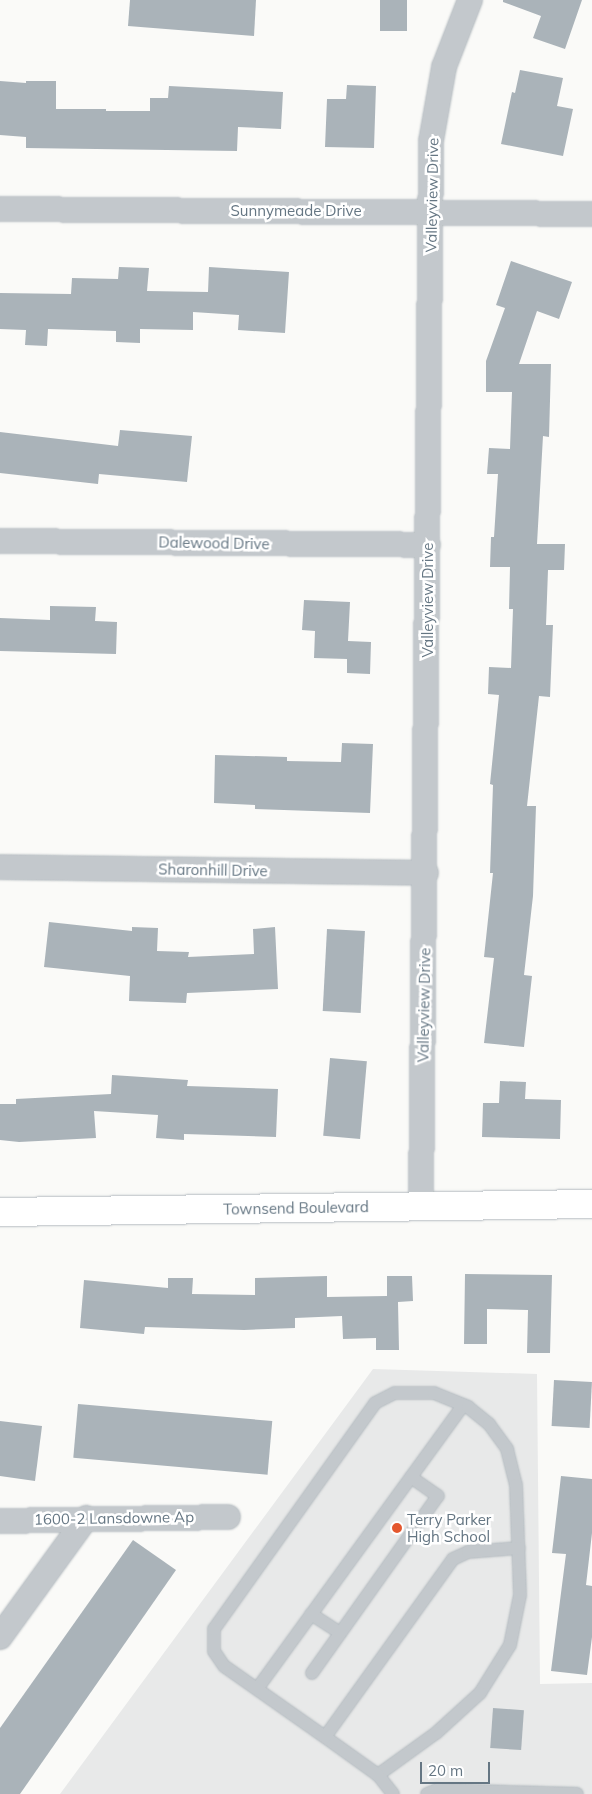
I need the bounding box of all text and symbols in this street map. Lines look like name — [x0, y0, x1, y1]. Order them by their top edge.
street label: Valleyview Drive — [422, 137, 442, 253]
street label: Sunnymeade Drive — [230, 202, 362, 220]
street label: Dalewood Drive — [158, 533, 270, 553]
street label: Valleyview Drive — [419, 543, 437, 657]
street label: Sharonhill Drive — [158, 860, 268, 880]
street label: Valleyview Drive — [414, 947, 434, 1063]
street label: Townsend Boulevard — [223, 1198, 369, 1218]
street label: 1600-2 Lansdowne Ap — [34, 1508, 194, 1528]
place label: Terry Parker High School — [407, 1510, 491, 1545]
marker: Terry Parker High School — [391, 1522, 403, 1534]
scale bar — [422, 1752, 492, 1784]
text: 20 m — [428, 1761, 463, 1780]

